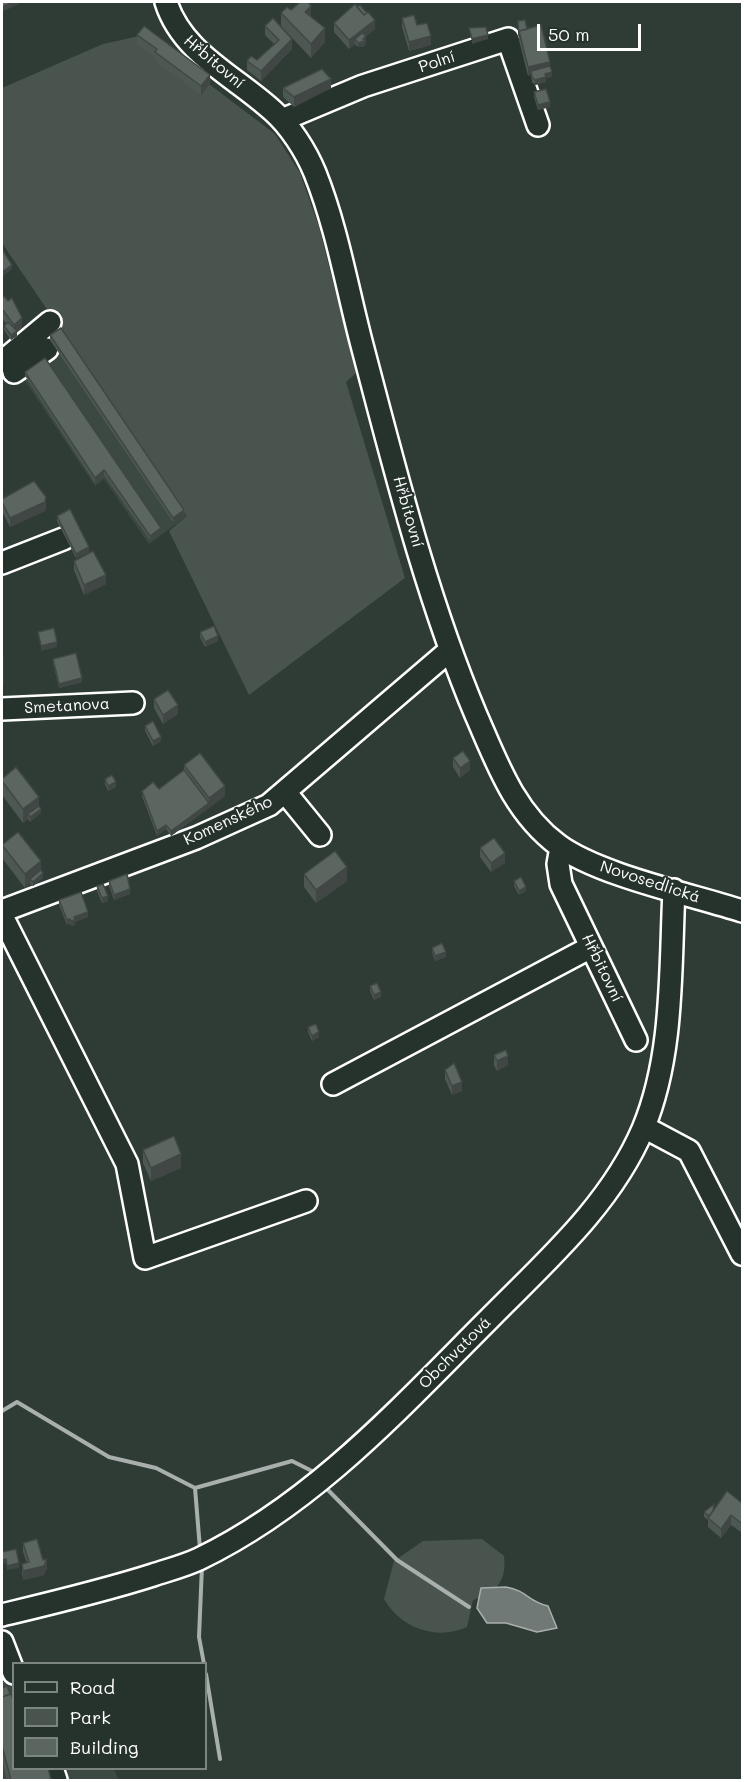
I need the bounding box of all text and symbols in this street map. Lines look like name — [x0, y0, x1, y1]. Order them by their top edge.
scale bar — [540, 12, 644, 50]
text: 50 m — [548, 22, 590, 46]
street label: Hřbitovní — [180, 31, 248, 93]
street label: Polní — [416, 47, 458, 77]
street label: Hřbitovní — [389, 474, 427, 550]
street label: Smetanova — [24, 694, 110, 718]
street label: Komenského — [181, 792, 275, 850]
street label: Novosedlická — [598, 857, 702, 907]
street label: Hřbitovní — [577, 931, 627, 1005]
street label: Obchvatová — [415, 1313, 495, 1393]
legend — [12, 1662, 207, 1770]
text: Road — [70, 1675, 115, 1699]
text: Park — [70, 1705, 111, 1729]
text: Building — [70, 1735, 138, 1759]

